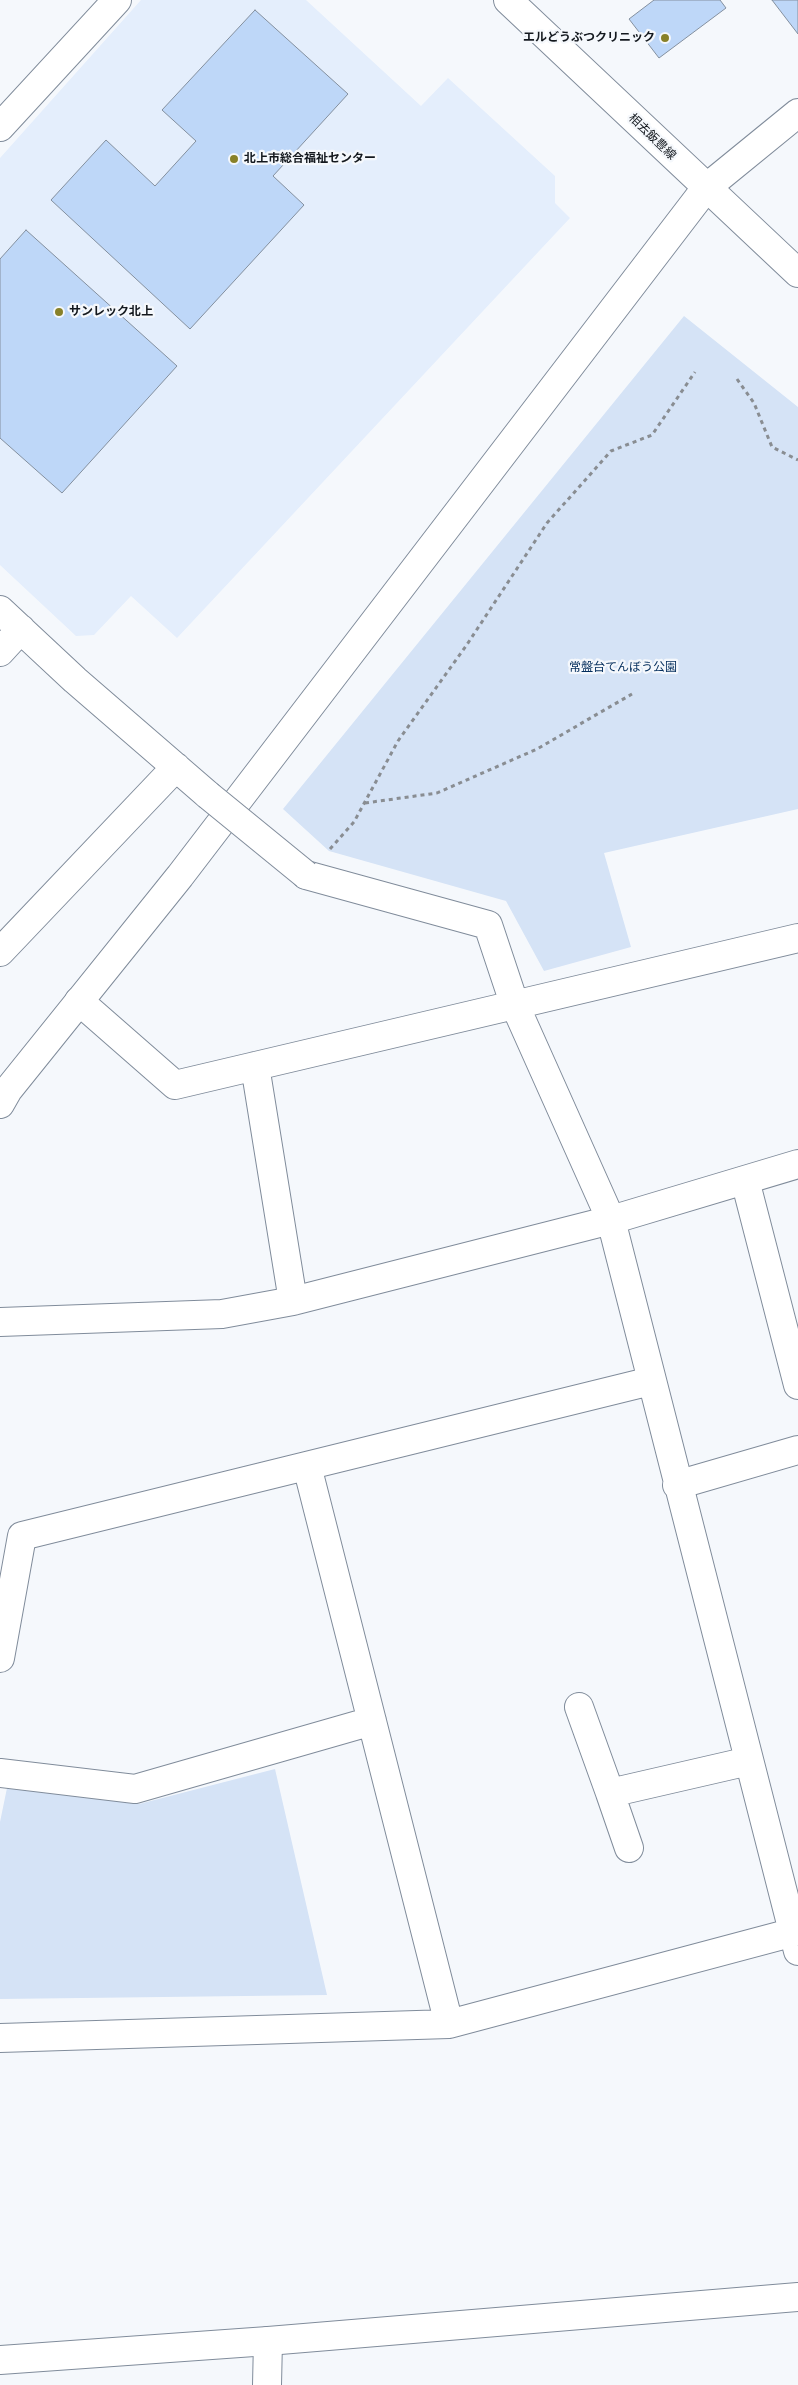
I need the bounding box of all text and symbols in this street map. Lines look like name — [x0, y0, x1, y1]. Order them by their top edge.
place label: エルどうぶつクリニック — [523, 31, 655, 45]
marker: エルどうぶつクリニック — [659, 32, 671, 44]
street label: 相去飯豊線 — [625, 111, 679, 163]
place label: 北上市総合福祉センター — [244, 152, 376, 166]
marker: 北上市総合福祉センター — [228, 153, 240, 165]
place label: サンレック北上 — [69, 305, 153, 319]
marker: サンレック北上 — [53, 306, 65, 318]
park label: 常盤台てんぼう公園 — [569, 661, 677, 675]

